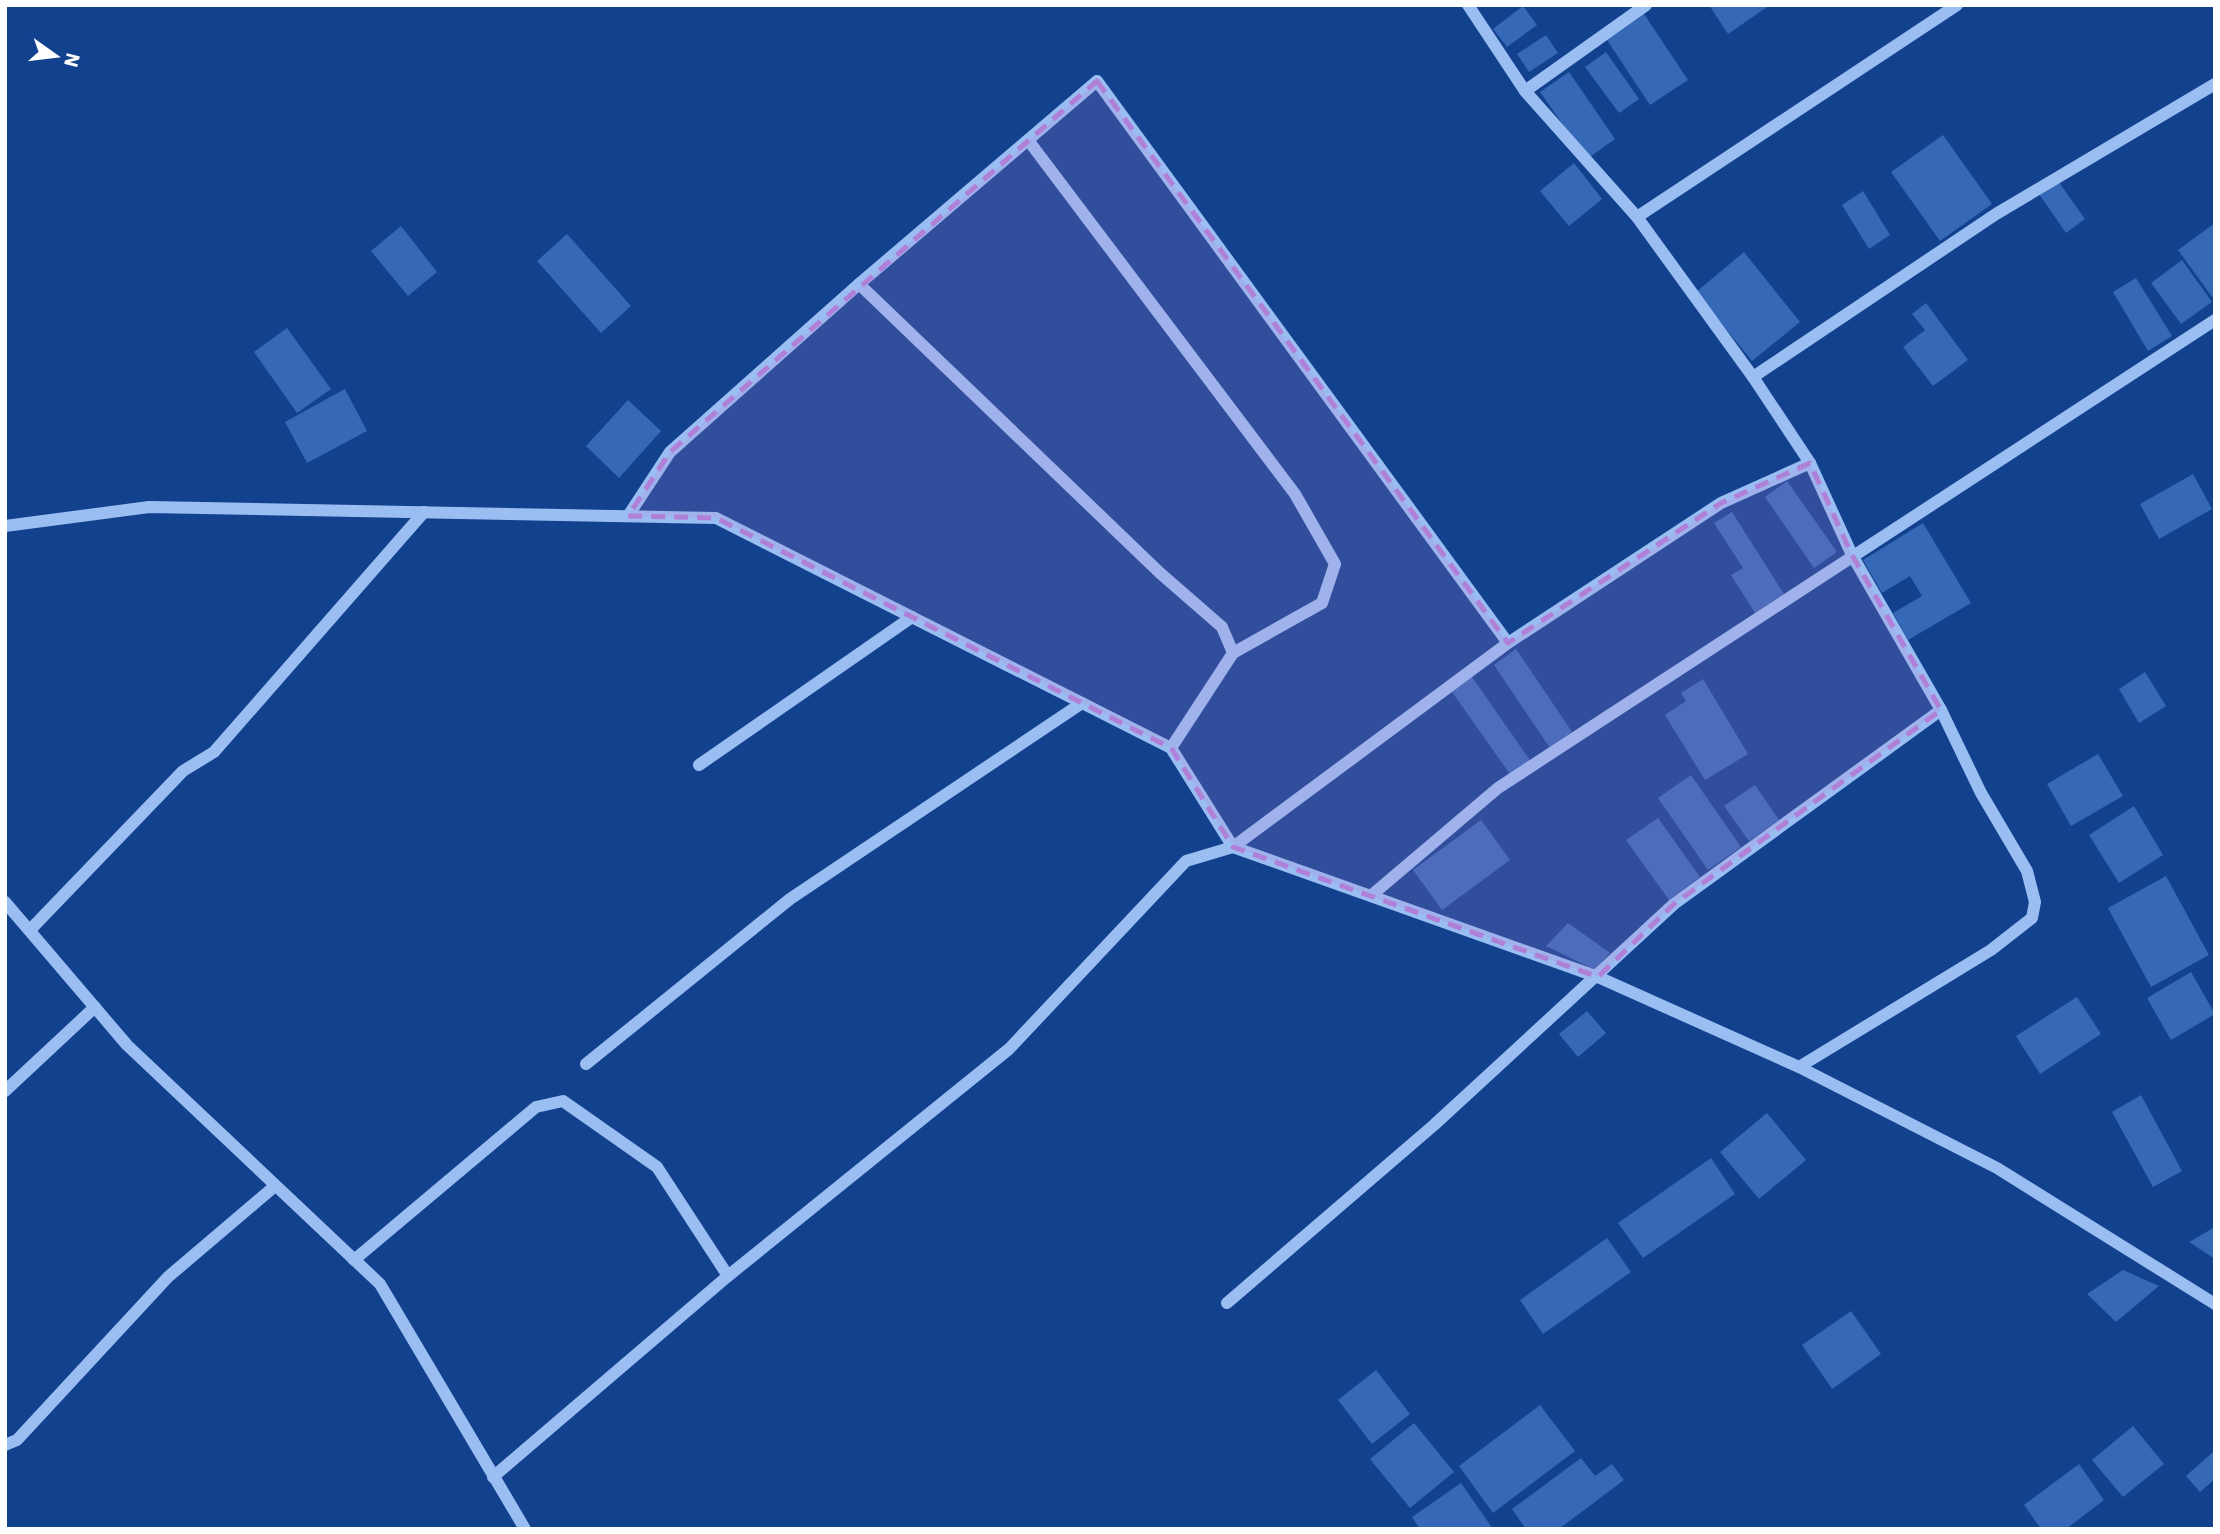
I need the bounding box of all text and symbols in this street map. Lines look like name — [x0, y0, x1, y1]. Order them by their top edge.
north arrow — [21, 21, 91, 91]
text: N — [59, 51, 86, 70]

